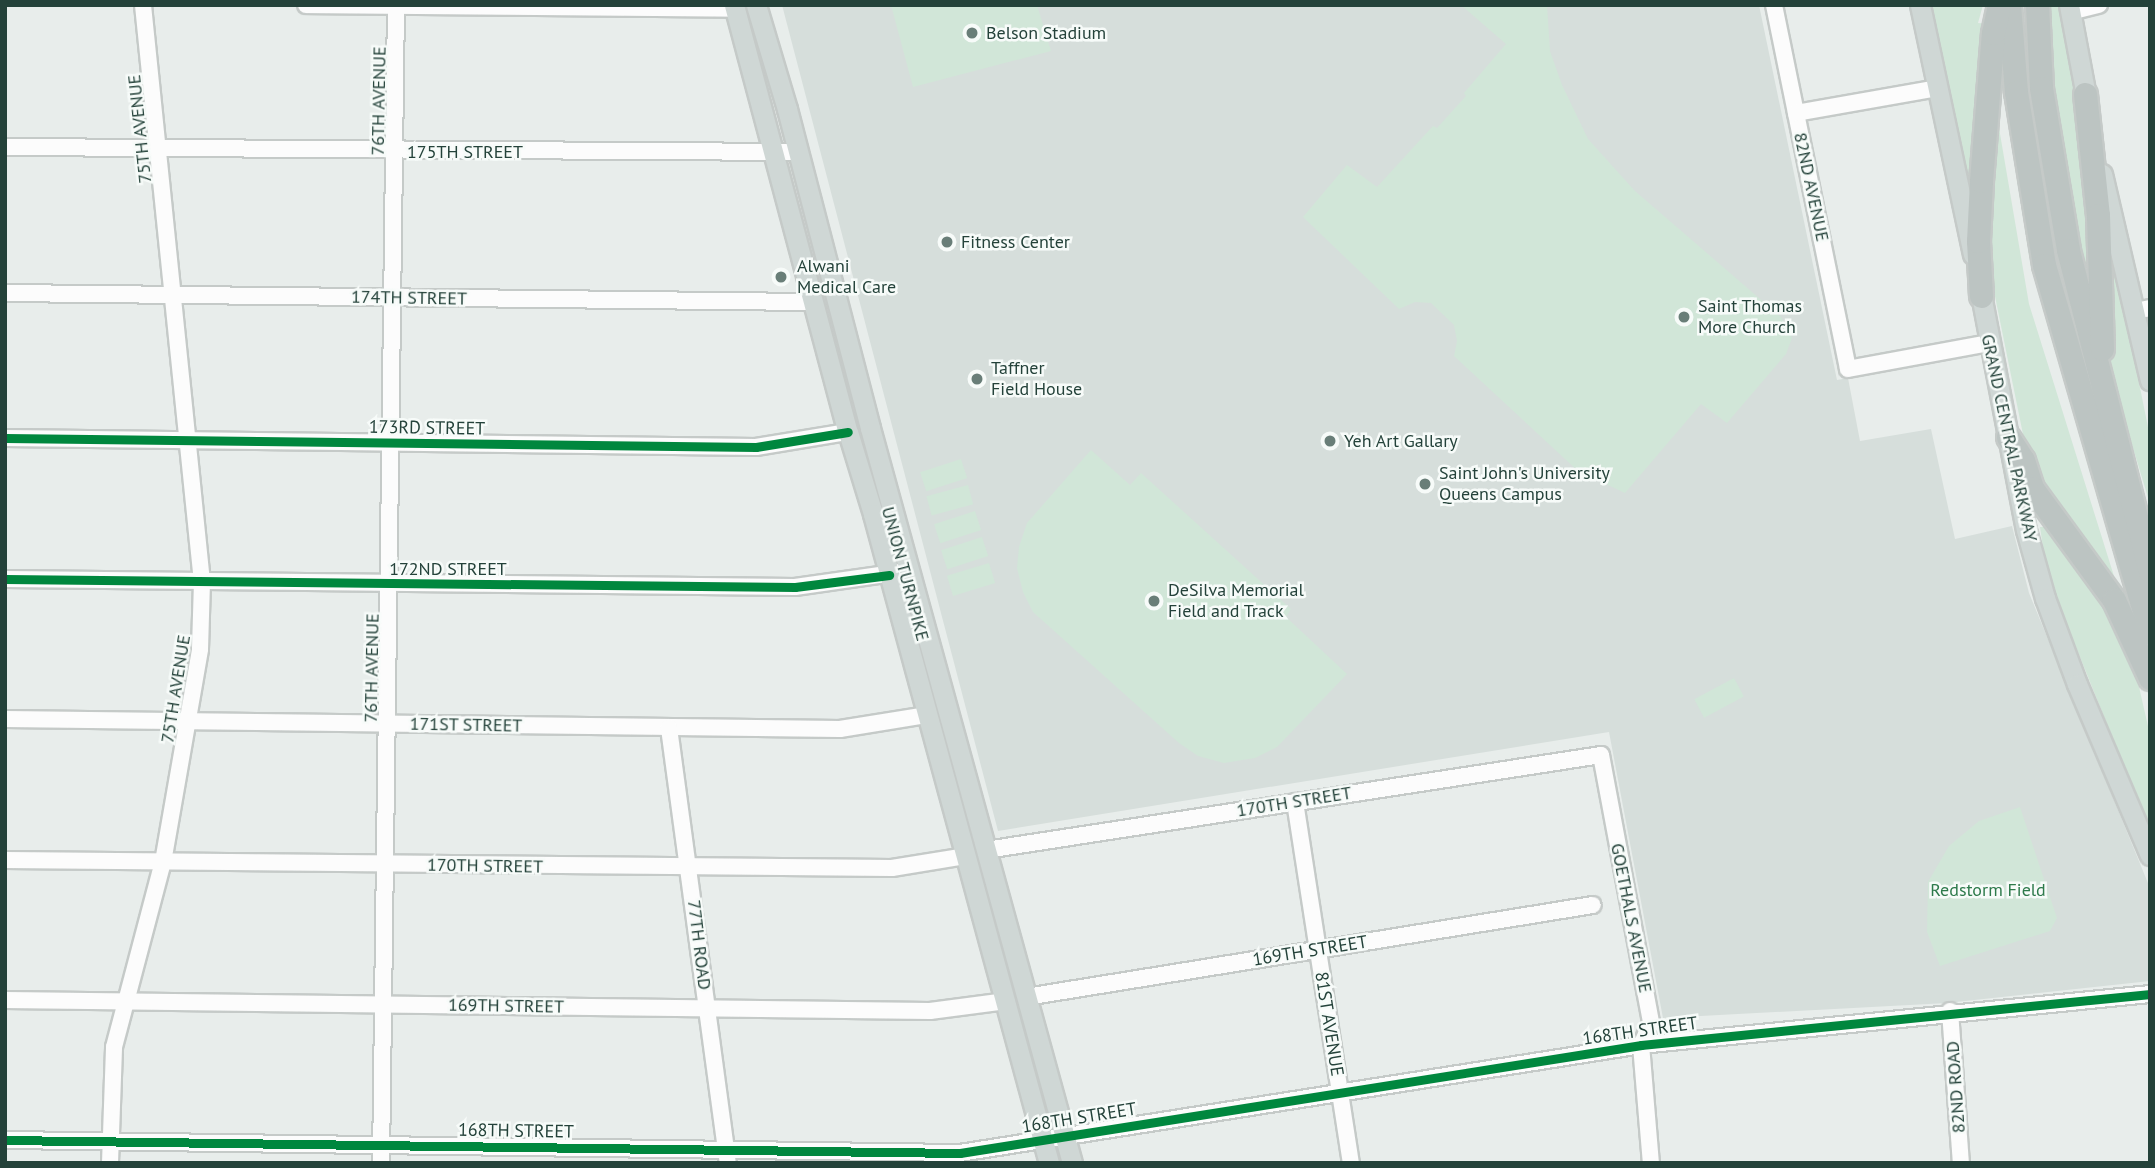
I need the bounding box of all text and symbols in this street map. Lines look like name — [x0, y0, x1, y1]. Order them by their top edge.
place label: Belson Stadium — [986, 22, 1106, 44]
marker: Belson Stadium — [964, 25, 980, 41]
street label: 76TH AVENUE — [367, 46, 391, 156]
street label: 75TH AVENUE — [124, 73, 156, 185]
street label: 82ND AVENUE — [1789, 130, 1833, 244]
street label: 175TH STREET — [407, 141, 523, 163]
place label: Fitness Center — [961, 231, 1070, 253]
marker: Fitness Center — [939, 234, 955, 250]
place label: Alwani Medical Care — [797, 256, 896, 298]
marker: Alwani Medical Care — [771, 267, 791, 287]
street label: 174TH STREET — [351, 286, 467, 310]
place label: Saint Thomas More Church — [1698, 296, 1803, 338]
marker: Saint Thomas More Church — [1676, 309, 1692, 325]
street label: GRAND CENTRAL PARKWAY — [1976, 332, 2042, 544]
place label: Taffner Field House — [991, 358, 1082, 400]
marker: Taffner Field House — [969, 371, 985, 387]
street label: 173RD STREET — [369, 416, 485, 440]
place label: Yeh Art Gallary — [1344, 430, 1458, 452]
marker: Yeh Art Gallary — [1322, 433, 1338, 449]
place label: Saint John's University Queens Campus — [1439, 463, 1610, 505]
marker: Saint John's University Queens Campus — [1417, 476, 1433, 492]
street label: UNION TURNPIKE — [877, 504, 933, 644]
street label: 172ND STREET — [389, 558, 507, 580]
place label: DeSilva Memorial Field and Track — [1168, 580, 1304, 622]
marker: DeSilva Memorial Field and Track — [1146, 593, 1162, 609]
street label: 76TH AVENUE — [360, 613, 384, 723]
street label: 75TH AVENUE — [157, 633, 195, 745]
street label: 171ST STREET — [409, 713, 523, 737]
street label: 170TH STREET — [1235, 782, 1353, 822]
street label: GOETHALS AVENUE — [1606, 841, 1656, 995]
street label: 170TH STREET — [427, 854, 543, 878]
park label: Redstorm Field — [1930, 879, 2046, 901]
street label: 77TH ROAD — [683, 899, 715, 991]
street label: 169TH STREET — [1251, 931, 1369, 971]
street label: 81ST AVENUE — [1310, 969, 1348, 1079]
street label: 169TH STREET — [448, 994, 564, 1018]
street label: 168TH STREET — [1581, 1012, 1699, 1050]
street label: 82ND ROAD — [1942, 1040, 1970, 1134]
street label: 168TH STREET — [1020, 1098, 1138, 1138]
street label: 168TH STREET — [458, 1119, 574, 1143]

